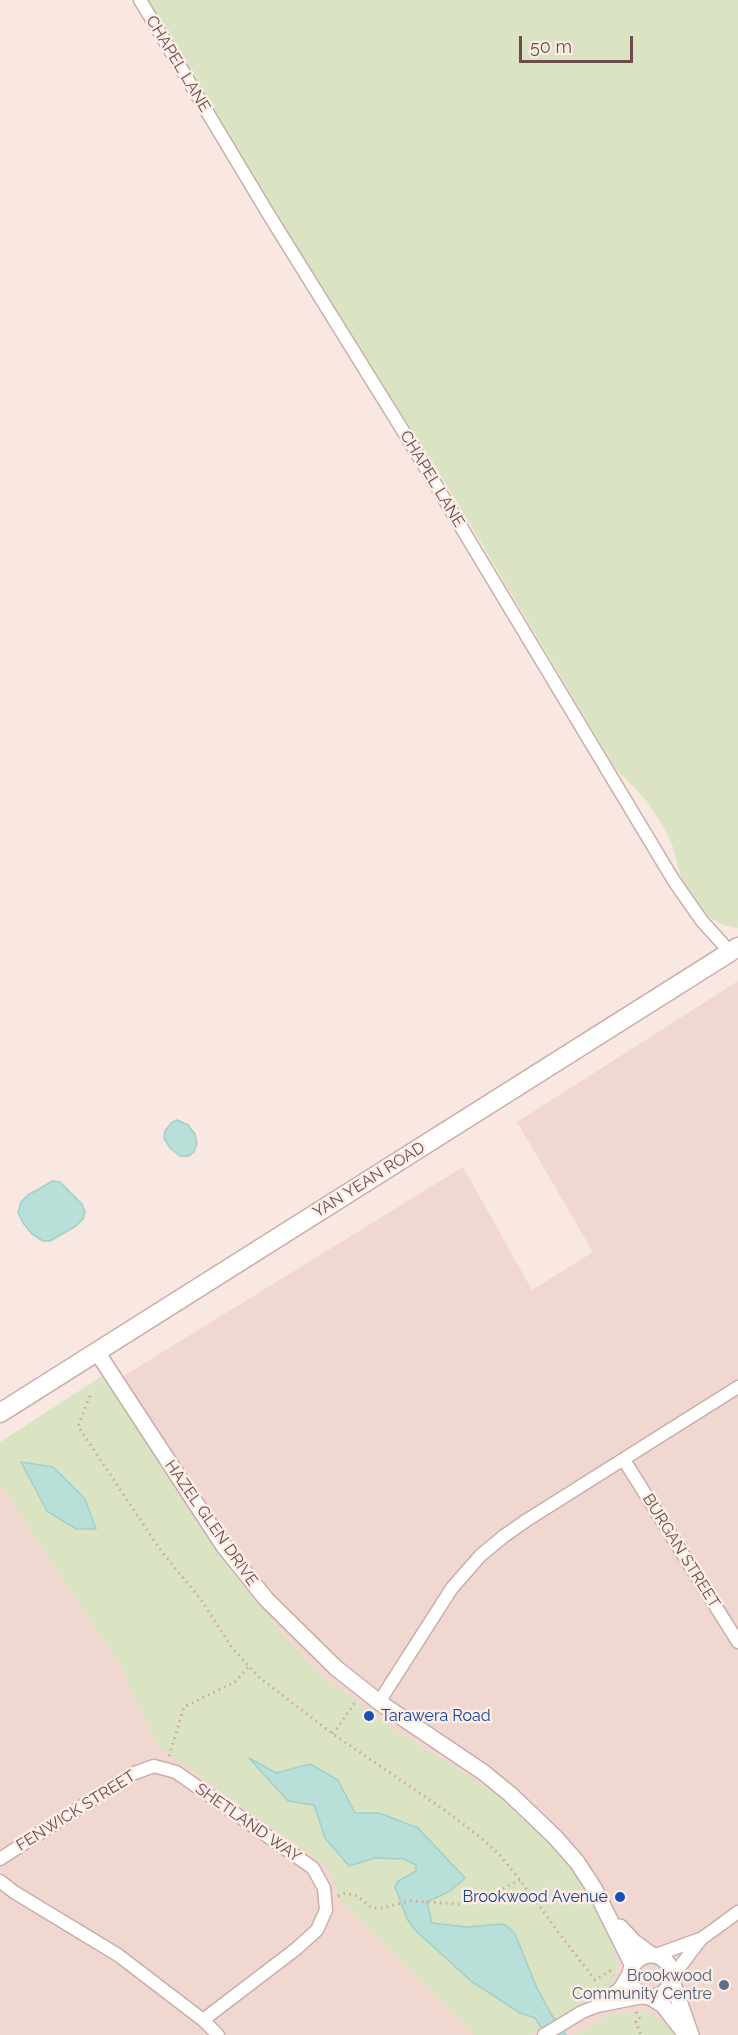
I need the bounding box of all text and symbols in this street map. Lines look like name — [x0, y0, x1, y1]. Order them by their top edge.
street label: CHAPEL LANE — [142, 12, 214, 116]
scale bar — [522, 24, 636, 62]
text: 50 m — [530, 36, 572, 57]
street label: CHAPEL LANE — [396, 427, 468, 531]
street label: YAN YEAN ROAD — [310, 1138, 428, 1222]
street label: HAZEL GLEN DRIVE — [160, 1456, 262, 1590]
street label: BURGAN STREET — [638, 1490, 724, 1612]
place label: Tarawera Road — [381, 1706, 491, 1726]
marker: Tarawera Road — [362, 1709, 376, 1723]
street label: FENWICK STREET — [13, 1767, 139, 1855]
street label: SHETLAND WAY — [191, 1779, 305, 1867]
place label: Brookwood Avenue — [463, 1887, 608, 1907]
marker: Brookwood Avenue — [613, 1890, 627, 1904]
place label: Brookwood Community Centre — [572, 1966, 712, 2004]
marker: Brookwood Community Centre — [717, 1978, 731, 1992]

